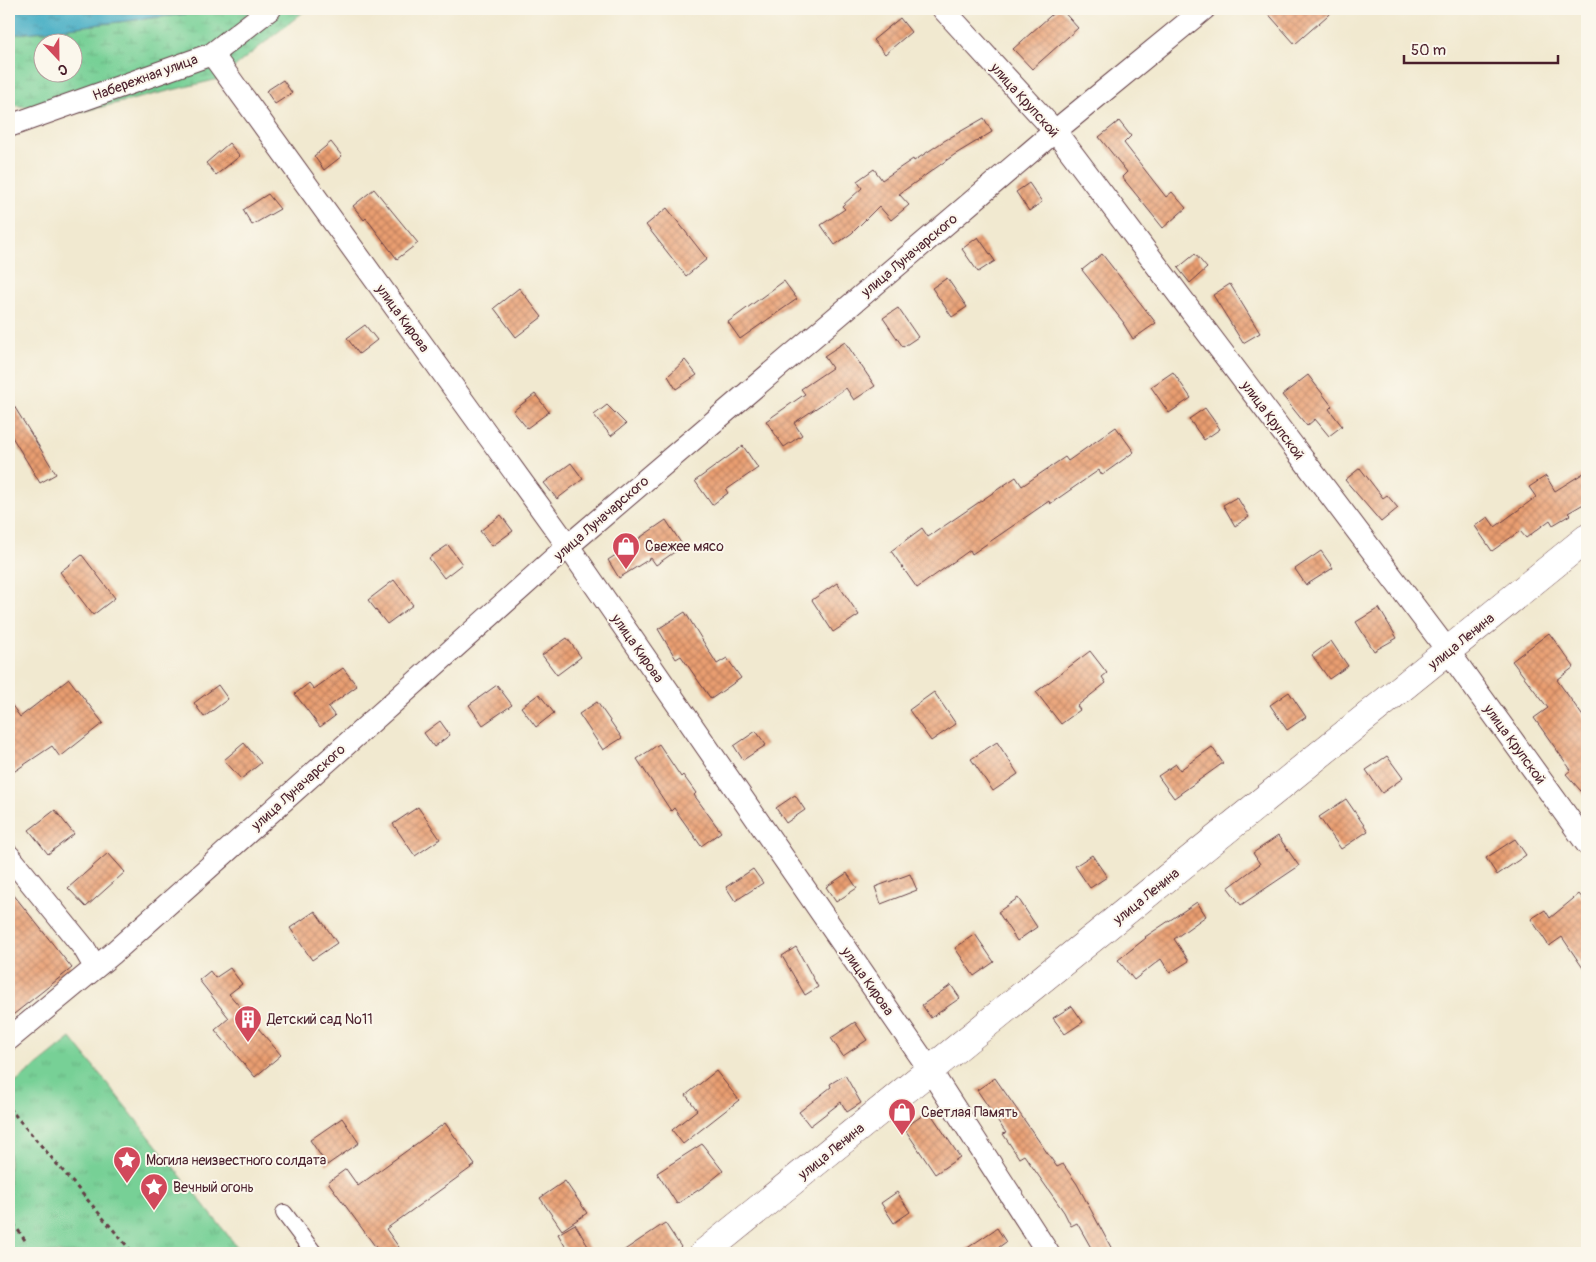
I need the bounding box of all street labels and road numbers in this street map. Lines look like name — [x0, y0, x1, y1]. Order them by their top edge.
street label: Набережная улица — [90, 51, 200, 104]
street label: улица Крупской — [986, 59, 1062, 141]
street label: улица Луначарского — [857, 210, 961, 301]
street label: улица Кирова — [372, 280, 433, 356]
street label: улица Крупской — [1237, 377, 1308, 463]
street label: улица Луначарского — [550, 472, 653, 565]
street label: улица Кирова — [607, 610, 667, 686]
street label: улица Ленина — [1424, 610, 1498, 674]
street label: улица Крупской — [1479, 700, 1549, 787]
street label: улица Луначарского — [247, 741, 349, 835]
street label: улица Ленина — [1109, 865, 1183, 929]
street label: улица Кирова — [837, 943, 897, 1019]
street label: улица Ленина — [794, 1120, 868, 1184]

